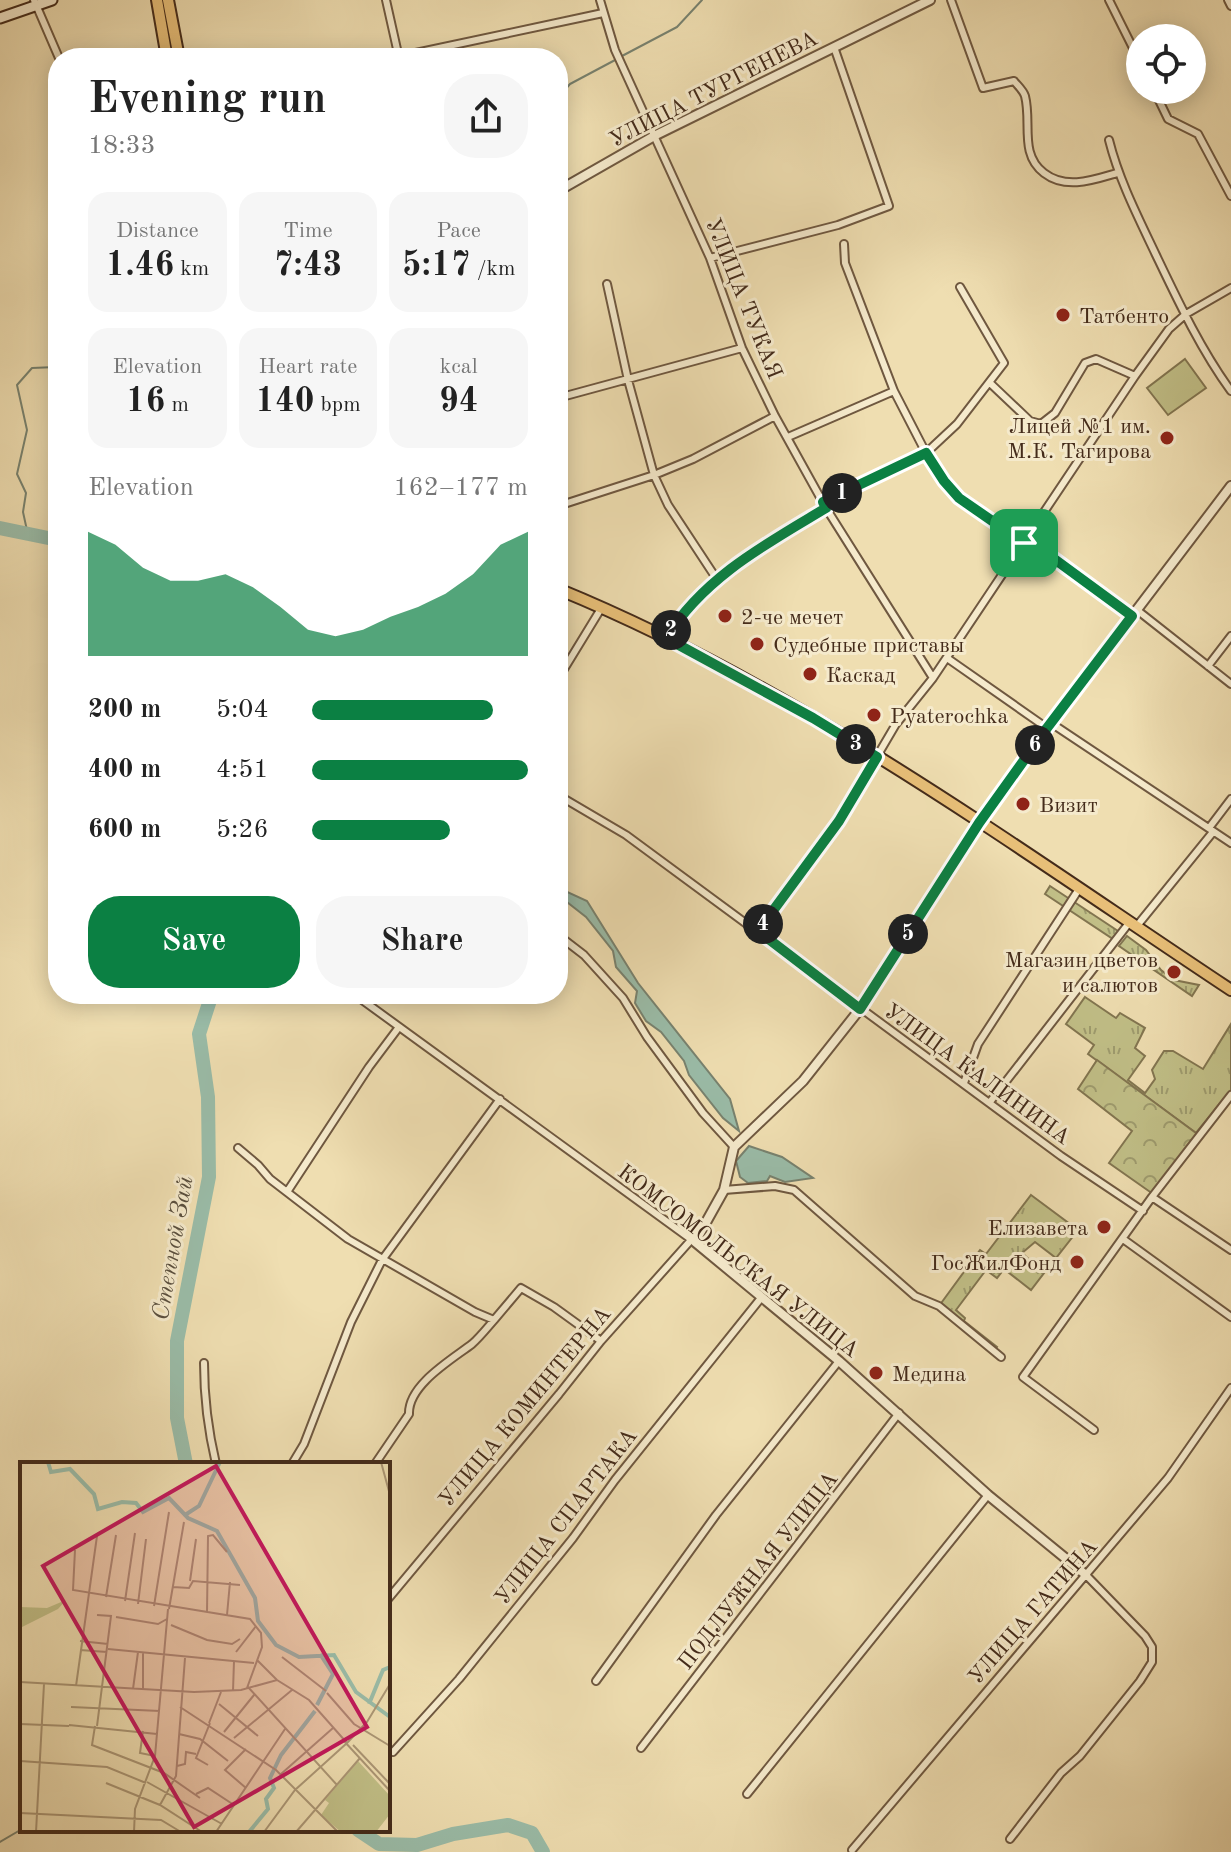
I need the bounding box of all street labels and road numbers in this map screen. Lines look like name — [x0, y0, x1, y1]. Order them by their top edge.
street label: УЛИЦА ТУРГЕНЕВА — [606, 28, 822, 152]
street label: УЛИЦА ТУКАЯ — [701, 215, 785, 382]
street label: УЛИЦА КАЛИНИНА — [880, 1000, 1074, 1149]
street label: КОМСОМОЛЬСКАЯ УЛИЦА — [613, 1161, 863, 1362]
street label: УЛИЦА КОМИНТЕРНА — [436, 1303, 616, 1512]
street label: УЛИЦА СПАРТАКА — [491, 1425, 642, 1609]
street label: ПОДЛУЖНАЯ УЛИЦА — [675, 1468, 843, 1674]
street label: УЛИЦА ГАТИНА — [965, 1536, 1102, 1689]

